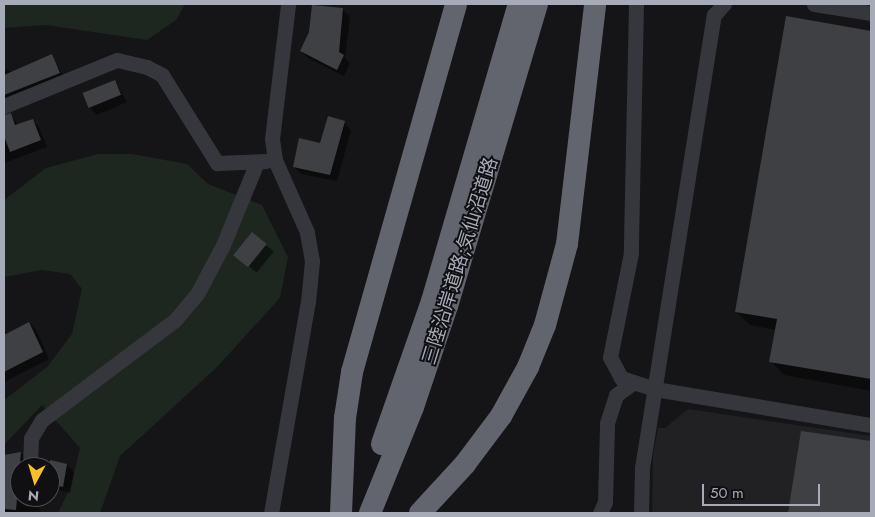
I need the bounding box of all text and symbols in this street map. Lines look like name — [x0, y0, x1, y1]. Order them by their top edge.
street label: 三陸沿岸道路;気仙沼道路 — [418, 155, 502, 367]
north arrow — [10, 457, 60, 507]
scale bar — [705, 474, 822, 506]
text: 50 m — [710, 482, 744, 504]
text: N — [27, 485, 40, 506]

